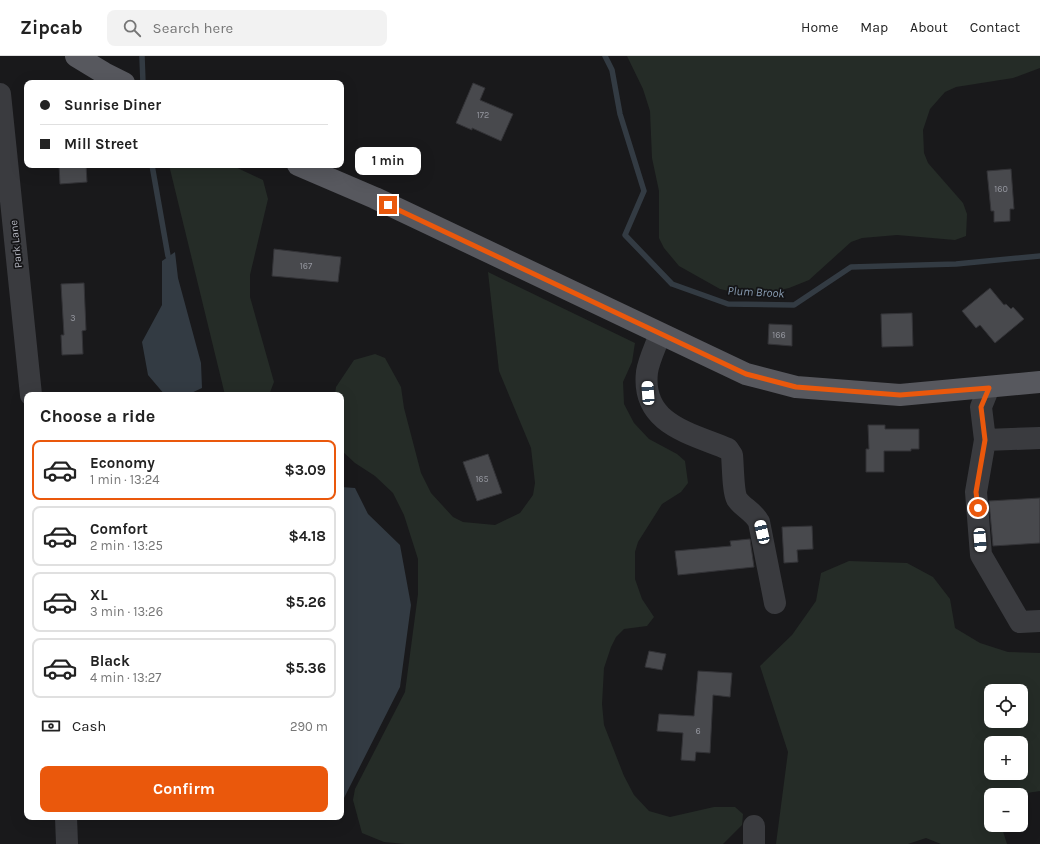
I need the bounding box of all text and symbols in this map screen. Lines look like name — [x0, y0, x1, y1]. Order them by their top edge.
search box — [107, 10, 387, 46]
text: Zipcab — [20, 17, 83, 39]
icon: search — [121, 17, 143, 39]
text: Search here — [153, 19, 233, 37]
text: Home — [801, 19, 838, 36]
text: Map — [860, 19, 888, 36]
text: About — [910, 19, 948, 36]
text: Contact — [970, 19, 1020, 36]
text: Sunrise Diner — [64, 96, 161, 114]
house number: 172 — [477, 110, 489, 120]
text: Mill Street — [64, 135, 138, 153]
callout: 1 min — [355, 147, 421, 175]
text: 1 min — [372, 153, 404, 168]
house number: 160 — [994, 184, 1008, 194]
route end — [379, 196, 397, 214]
street label: Park Lane — [7, 219, 25, 269]
house number: 167 — [300, 261, 313, 271]
water label: Plum Brook — [727, 284, 786, 301]
house number: 3 — [70, 313, 76, 323]
house number: 166 — [772, 330, 786, 340]
car — [641, 381, 655, 405]
text: Choose a ride — [40, 405, 155, 427]
icon: car — [42, 452, 78, 488]
text: Economy — [90, 454, 155, 472]
text: $3.09 — [284, 461, 326, 479]
text: 1 min · 13:24 — [90, 472, 160, 487]
house number: 165 — [475, 474, 489, 484]
route start — [969, 499, 987, 517]
icon: car — [42, 518, 78, 554]
car — [753, 519, 771, 545]
text: Comfort — [90, 520, 148, 538]
text: $4.18 — [288, 527, 326, 545]
car — [973, 528, 987, 552]
text: 2 min · 13:25 — [90, 538, 163, 553]
icon: car — [42, 584, 78, 620]
text: XL — [90, 586, 108, 604]
text: $5.26 — [286, 593, 326, 611]
text: 3 min · 13:26 — [90, 604, 163, 619]
icon: car — [42, 650, 78, 686]
text: Black — [90, 652, 130, 670]
text: $5.36 — [285, 659, 326, 677]
text: 4 min · 13:27 — [90, 670, 161, 685]
map controls — [984, 684, 1028, 832]
button: locate — [984, 684, 1028, 728]
icon: cash — [40, 715, 62, 737]
text: Cash — [72, 717, 106, 735]
text: 290 m — [290, 719, 328, 734]
house number: 6 — [695, 726, 701, 736]
button: + — [984, 736, 1028, 780]
button: Confirm — [40, 766, 328, 812]
button: − — [984, 788, 1028, 832]

